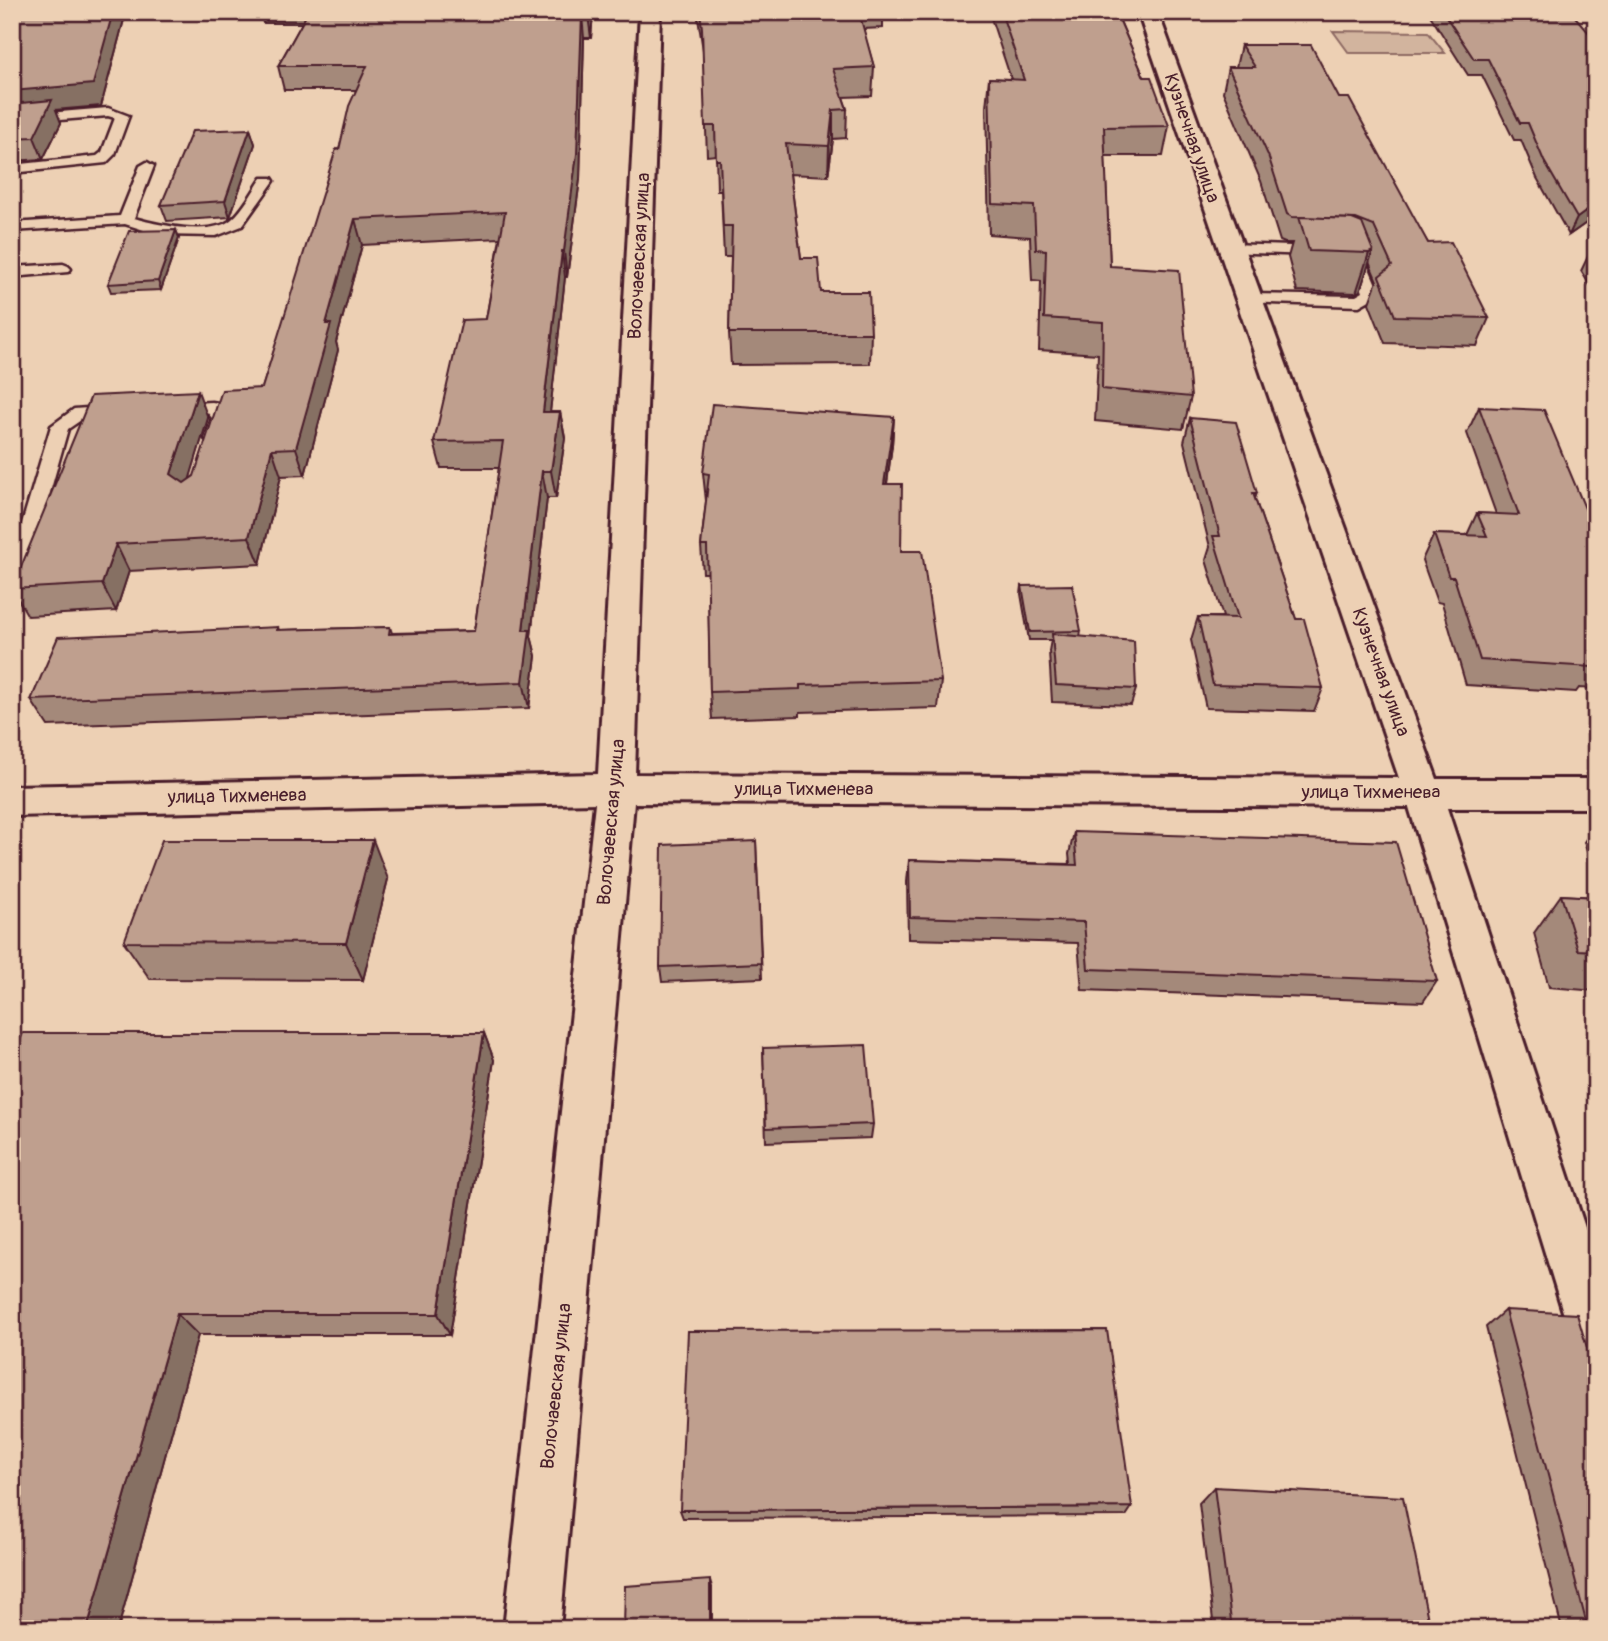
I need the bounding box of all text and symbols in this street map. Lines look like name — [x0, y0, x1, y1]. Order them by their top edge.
street label: Кузнечная улица — [1159, 70, 1225, 206]
street label: Волочаевская улица — [623, 172, 655, 340]
street label: Кузнечная улица — [1347, 604, 1415, 740]
street label: Волочаевская улица — [592, 738, 630, 906]
street label: улица Тихменева — [734, 777, 874, 801]
street label: улица Тихменева — [1301, 780, 1441, 804]
street label: улица Тихменева — [166, 783, 307, 809]
street label: Волочаевская улица — [535, 1302, 577, 1470]

